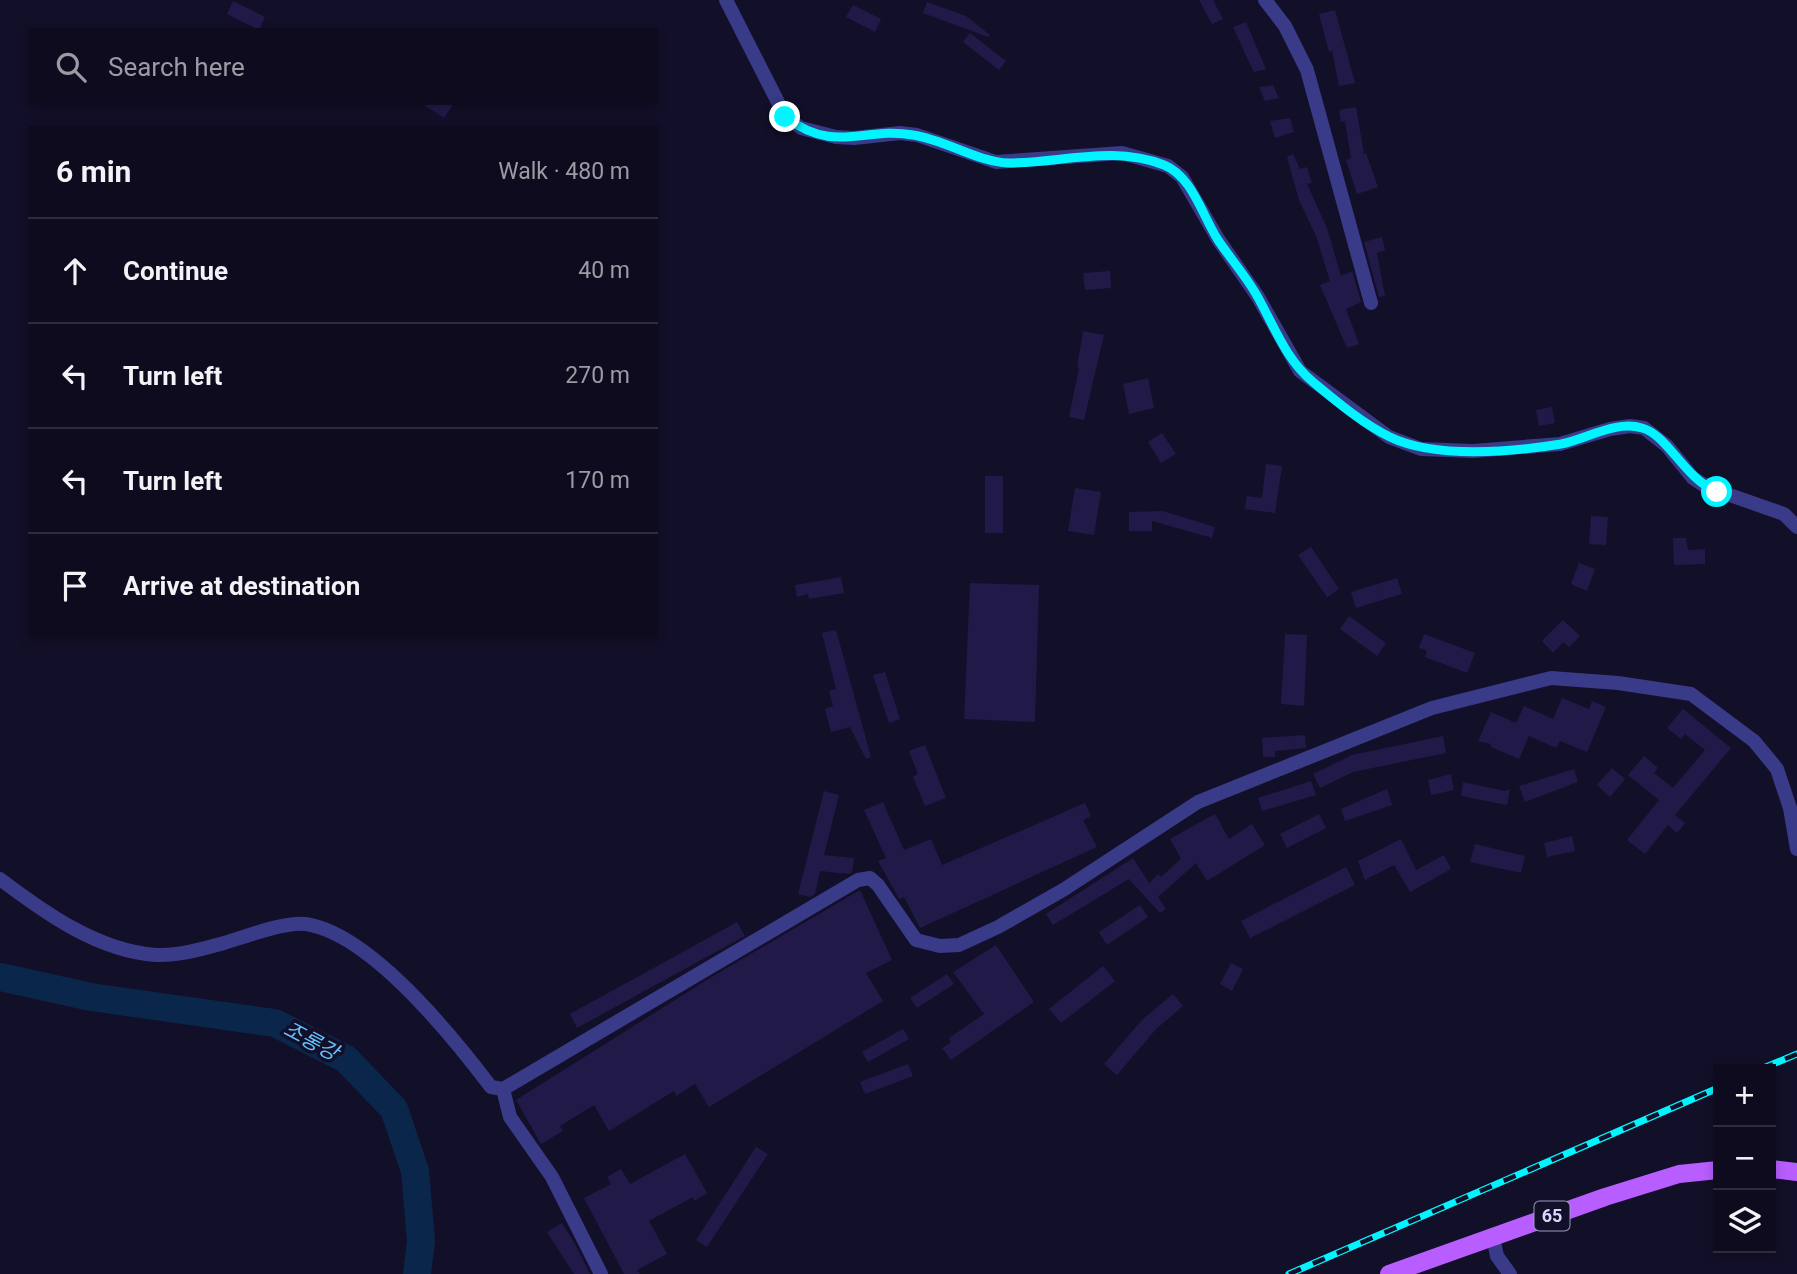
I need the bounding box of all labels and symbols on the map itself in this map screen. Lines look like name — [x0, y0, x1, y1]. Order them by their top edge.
route end — [769, 101, 800, 132]
route start — [1701, 476, 1732, 507]
water label: 조롱강 — [280, 1017, 345, 1066]
road number: 65 — [1534, 1202, 1570, 1231]

